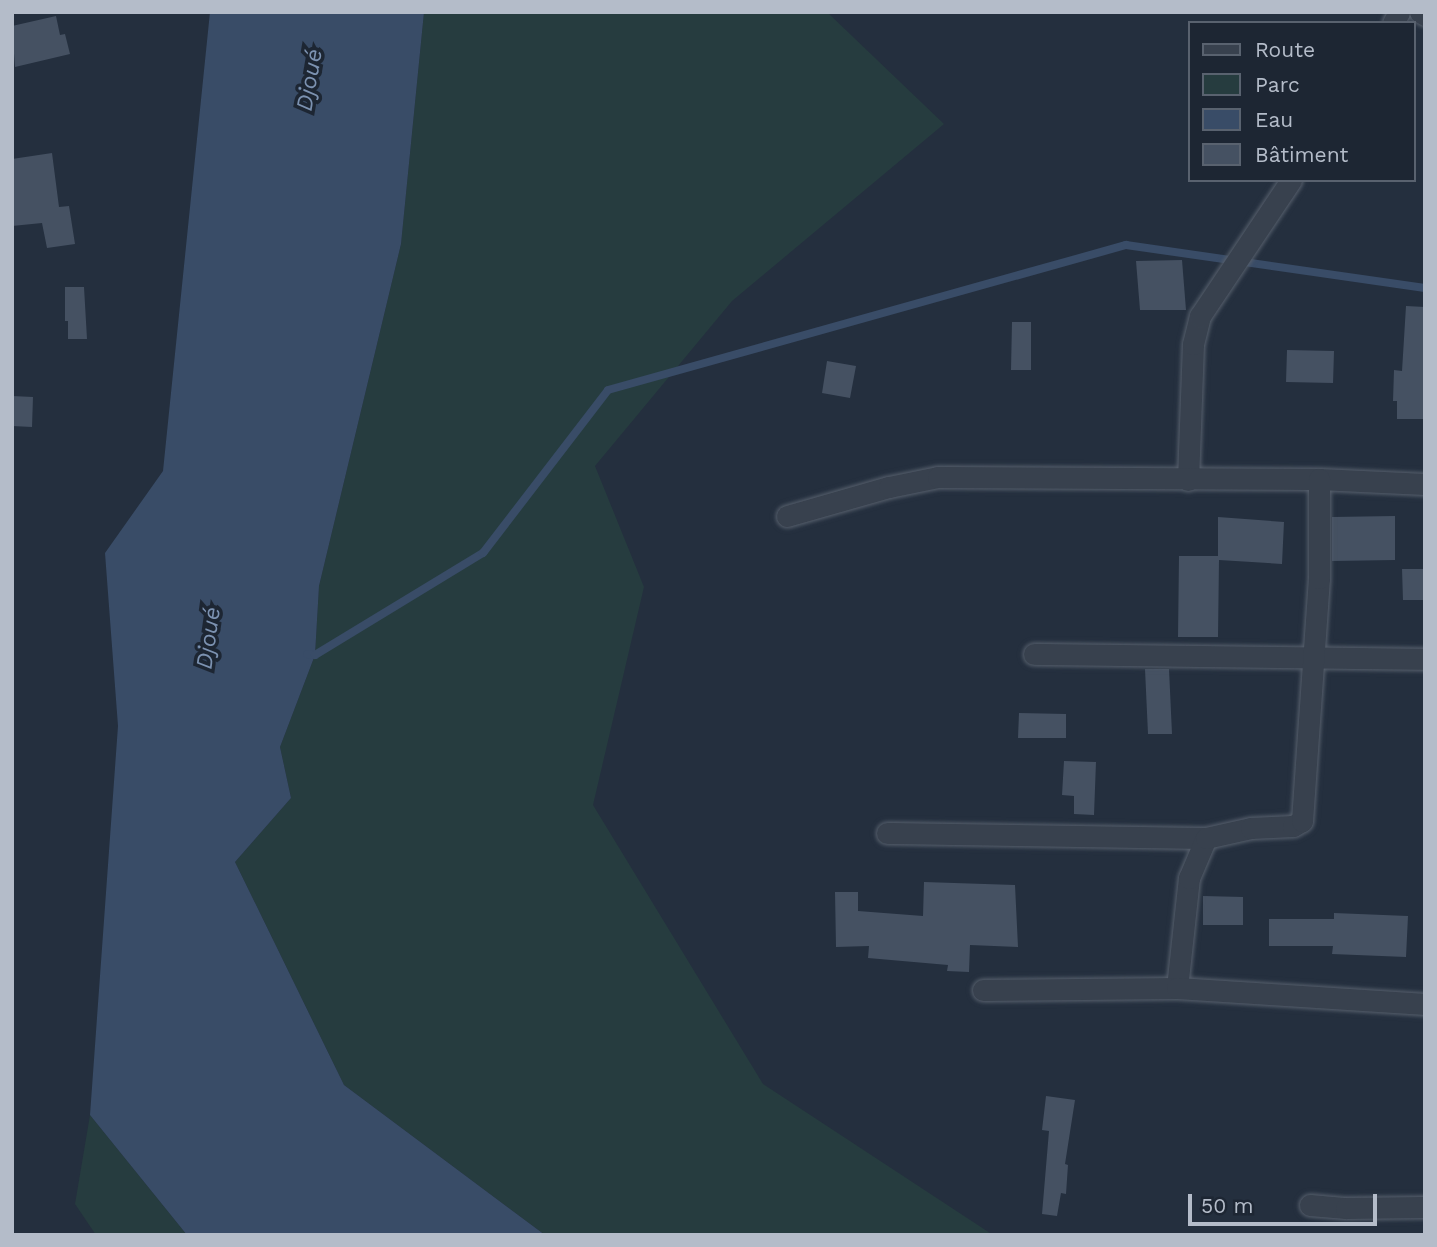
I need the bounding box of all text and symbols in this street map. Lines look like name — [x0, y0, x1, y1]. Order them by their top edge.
legend — [1188, 21, 1416, 182]
text: Route — [1255, 37, 1315, 62]
water label: Djoué — [291, 47, 329, 113]
text: Parc — [1255, 72, 1300, 97]
text: Eau — [1255, 107, 1293, 132]
text: Bâtiment — [1255, 142, 1348, 167]
water label: Djoué — [191, 605, 227, 671]
scale bar — [1192, 1180, 1381, 1224]
text: 50 m — [1201, 1193, 1253, 1218]

